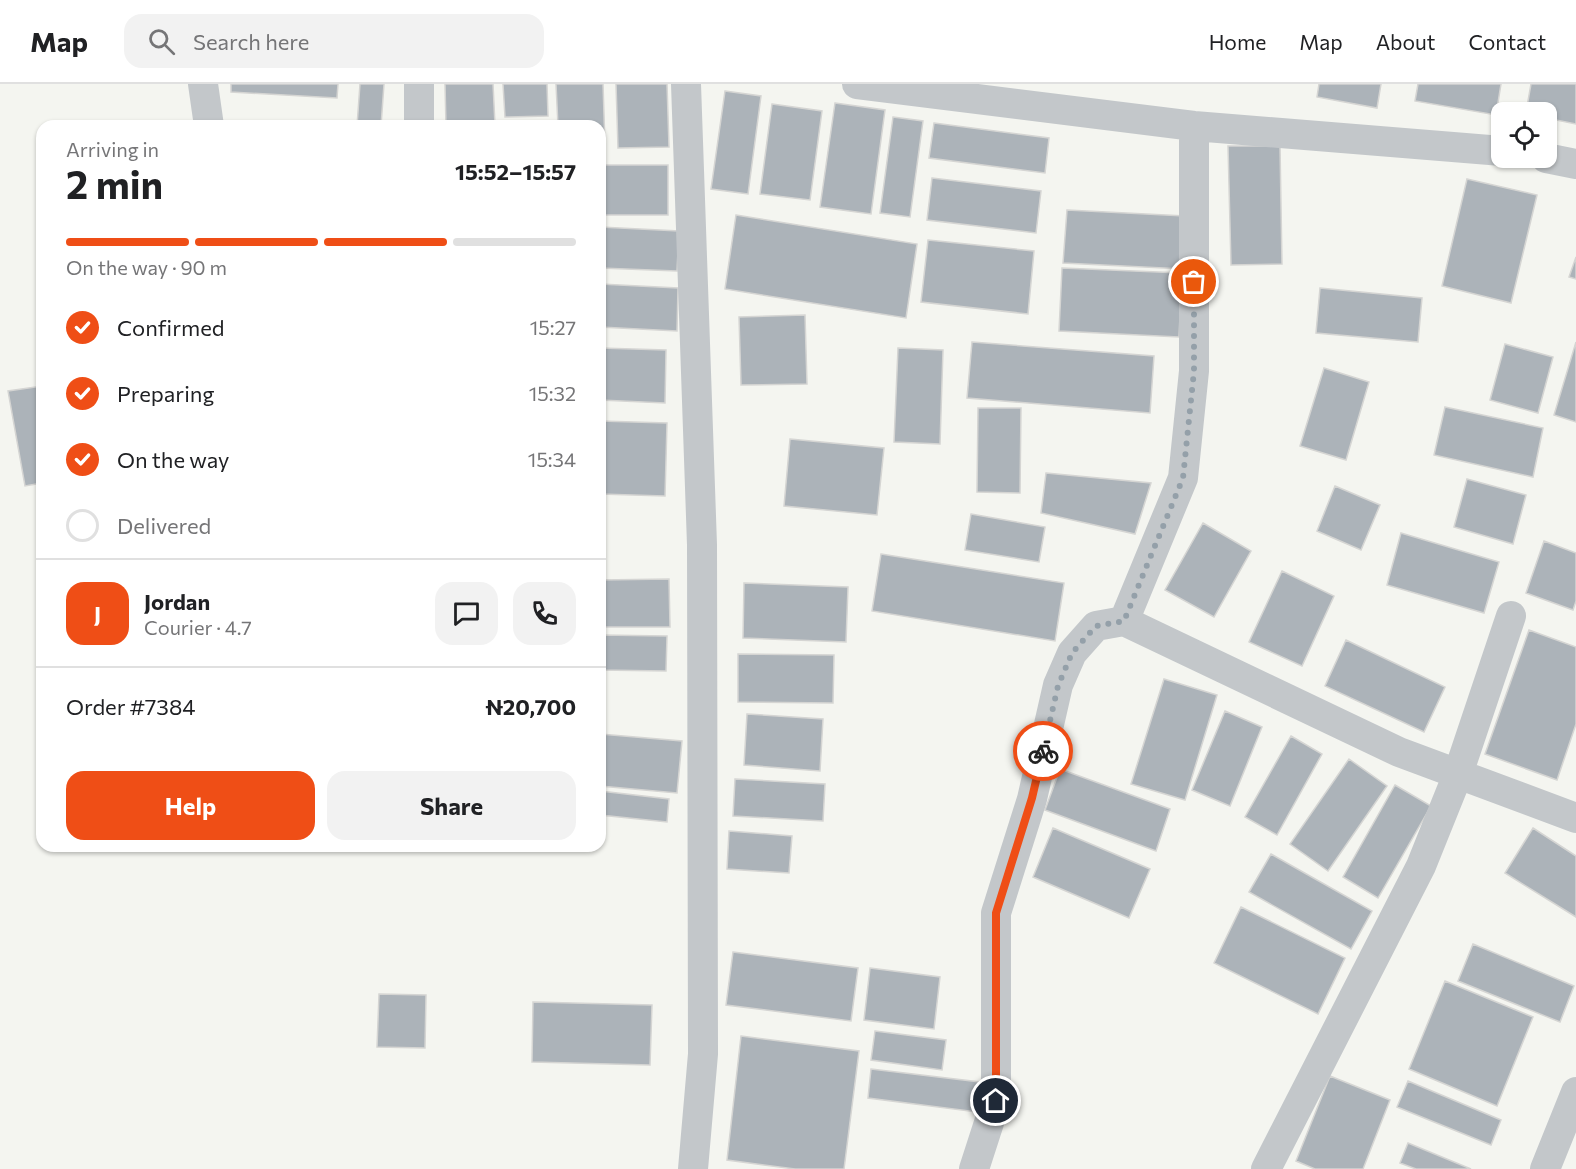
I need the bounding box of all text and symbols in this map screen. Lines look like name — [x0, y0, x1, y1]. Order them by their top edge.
search box — [124, 14, 544, 68]
text: Map — [30, 24, 88, 58]
icon: search — [145, 25, 178, 58]
text: Search here — [193, 28, 309, 55]
text: Home — [1209, 29, 1266, 54]
text: Map — [1299, 29, 1343, 54]
text: About — [1376, 29, 1435, 54]
text: Contact — [1468, 29, 1546, 54]
map controls — [1491, 102, 1557, 168]
button: locate — [1491, 102, 1557, 168]
text: Arriving in — [66, 137, 159, 161]
text: 15:52–15:57 — [455, 158, 576, 185]
text: 2 min — [66, 159, 163, 207]
text: On the way · 90 m — [66, 255, 227, 279]
pin — [1168, 256, 1219, 307]
icon: bag — [1177, 265, 1210, 298]
icon: check — [66, 311, 99, 344]
text: Confirmed — [117, 314, 224, 341]
text: 15:27 — [530, 315, 576, 339]
icon: check — [66, 377, 99, 410]
text: Preparing — [117, 380, 214, 407]
text: 15:32 — [529, 381, 576, 405]
icon: check — [66, 443, 99, 476]
text: On the way — [117, 446, 229, 473]
text: 15:34 — [528, 447, 576, 471]
text: Delivered — [117, 512, 211, 539]
button: chat — [435, 582, 498, 645]
button: phone — [513, 582, 576, 645]
text: Jordan — [144, 588, 210, 615]
text: J — [94, 600, 101, 627]
text: Courier · 4.7 — [144, 615, 252, 639]
text: Order #7384 — [66, 693, 195, 720]
text: ₦20,700 — [485, 693, 576, 720]
courier — [1013, 721, 1073, 781]
icon: bike — [1027, 735, 1060, 768]
button: Help — [66, 771, 315, 840]
button: Share — [327, 771, 576, 840]
pin — [970, 1075, 1021, 1126]
icon: home — [979, 1084, 1012, 1117]

